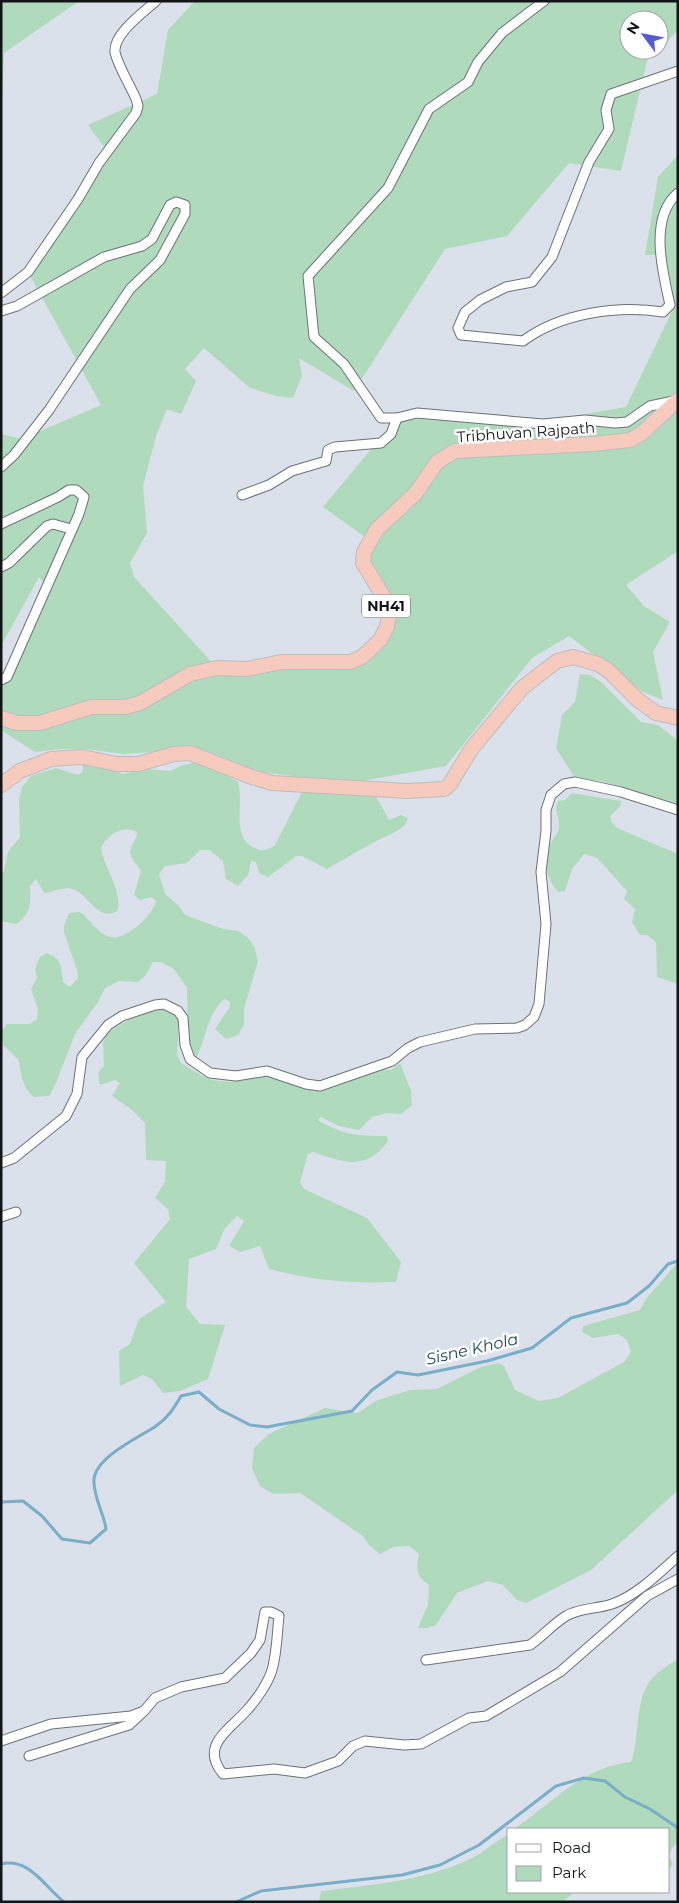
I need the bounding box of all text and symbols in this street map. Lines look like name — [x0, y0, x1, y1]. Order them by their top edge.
north arrow — [619, 10, 669, 60]
text: N — [622, 19, 644, 38]
street label: Tribhuvan Rajpath — [456, 418, 596, 446]
road number: NH41 — [362, 594, 410, 618]
water label: Sisne Khola — [424, 1329, 520, 1369]
legend — [507, 1828, 669, 1893]
text: Road — [552, 1838, 591, 1857]
text: Park — [552, 1863, 586, 1882]

